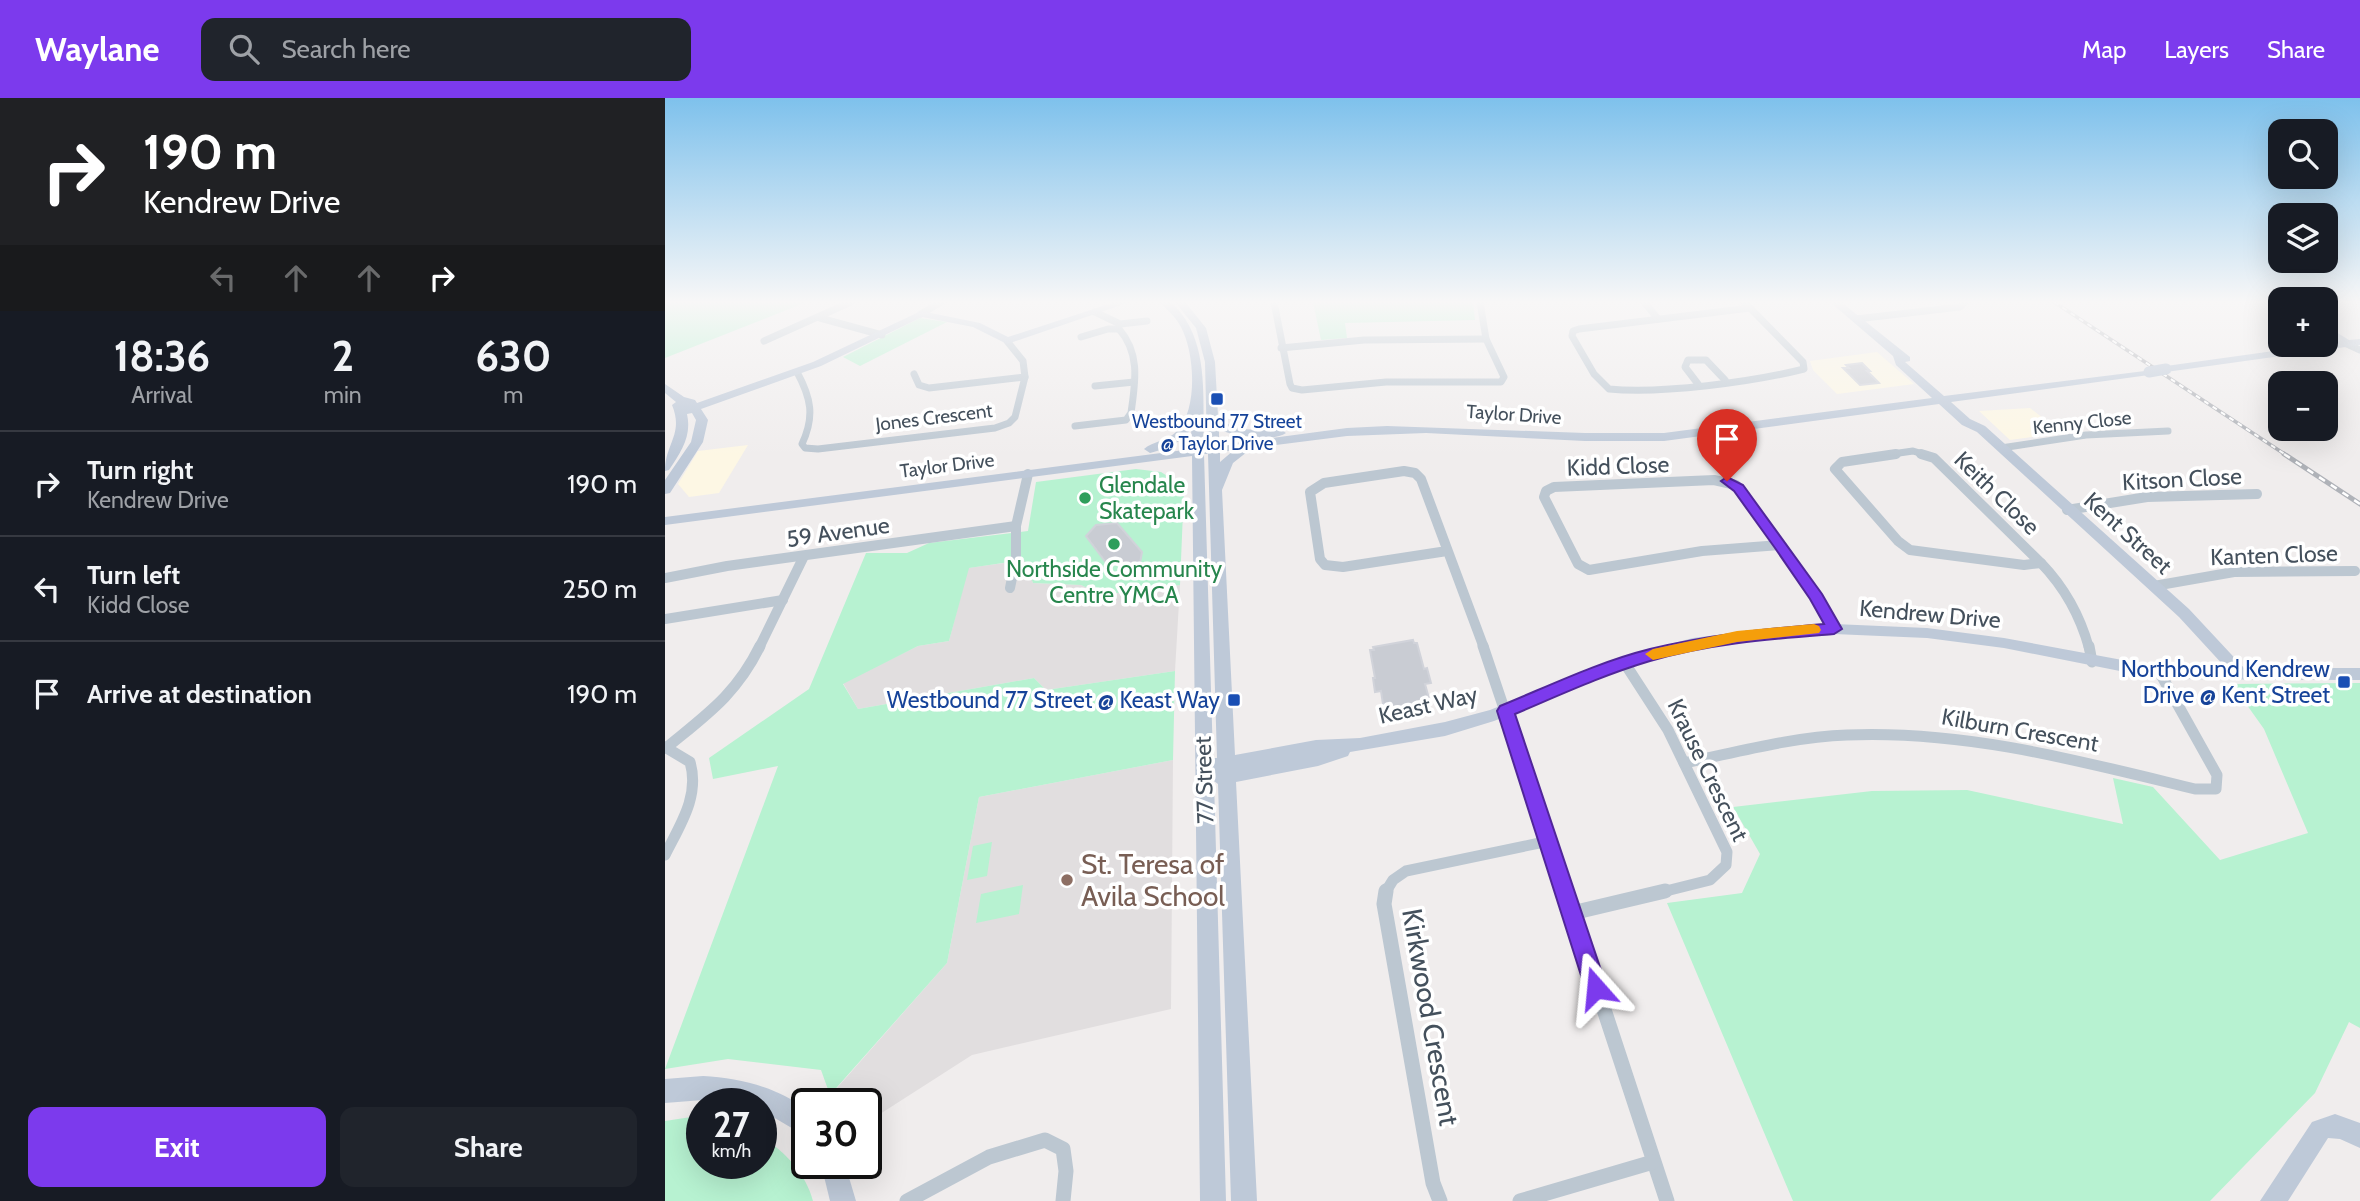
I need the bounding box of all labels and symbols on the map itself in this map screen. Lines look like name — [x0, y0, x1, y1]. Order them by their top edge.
marker: Westbound 77 Street @ Taylor Drive — [1209, 391, 1225, 407]
street label: Jones Crescent — [873, 399, 994, 436]
street label: Taylor Drive — [1466, 400, 1562, 429]
street label: Kenny Close — [2032, 406, 2133, 439]
pin — [1697, 409, 1757, 481]
place label: Westbound 77 Street @ Taylor Drive — [1132, 410, 1303, 455]
street label: Keith Close — [1949, 446, 2046, 541]
street label: Taylor Drive — [898, 448, 996, 483]
street label: Kidd Close — [1566, 450, 1670, 482]
street label: Kitson Close — [2121, 462, 2243, 496]
place label: Glendale Skatepark — [1099, 471, 1195, 525]
street label: Kent Street — [2078, 486, 2178, 580]
marker: Glendale Skatepark — [1077, 490, 1093, 506]
street label: 59 Avenue — [785, 511, 891, 553]
marker: Northside Community Centre YMCA — [1106, 536, 1122, 552]
street label: Kanten Close — [2210, 539, 2338, 571]
place label: Northside Community Centre YMCA — [1006, 555, 1222, 609]
street label: Kendrew Drive — [1858, 594, 2002, 634]
place label: Northbound Kendrew Drive @ Kent Street — [2121, 655, 2330, 709]
marker: Northbound Kendrew Drive @ Kent Street — [2336, 674, 2352, 690]
street label: Keast Way — [1376, 680, 1480, 730]
place label: Westbound 77 Street @ Keast Way — [887, 686, 1220, 714]
marker: Westbound 77 Street @ Keast Way — [1226, 692, 1242, 708]
street label: Krause Crescent — [1662, 694, 1755, 846]
street label: Kilburn Crescent — [1939, 702, 2101, 758]
street label: 77 Street — [1188, 736, 1220, 824]
place label: St. Teresa of Avila School — [1081, 847, 1225, 913]
marker: St. Teresa of Avila School — [1059, 872, 1075, 888]
street label: Kirkwood Crescent — [1395, 906, 1467, 1128]
position arrow — [1559, 951, 1633, 1025]
speed limit sign: 30 — [791, 1088, 882, 1179]

